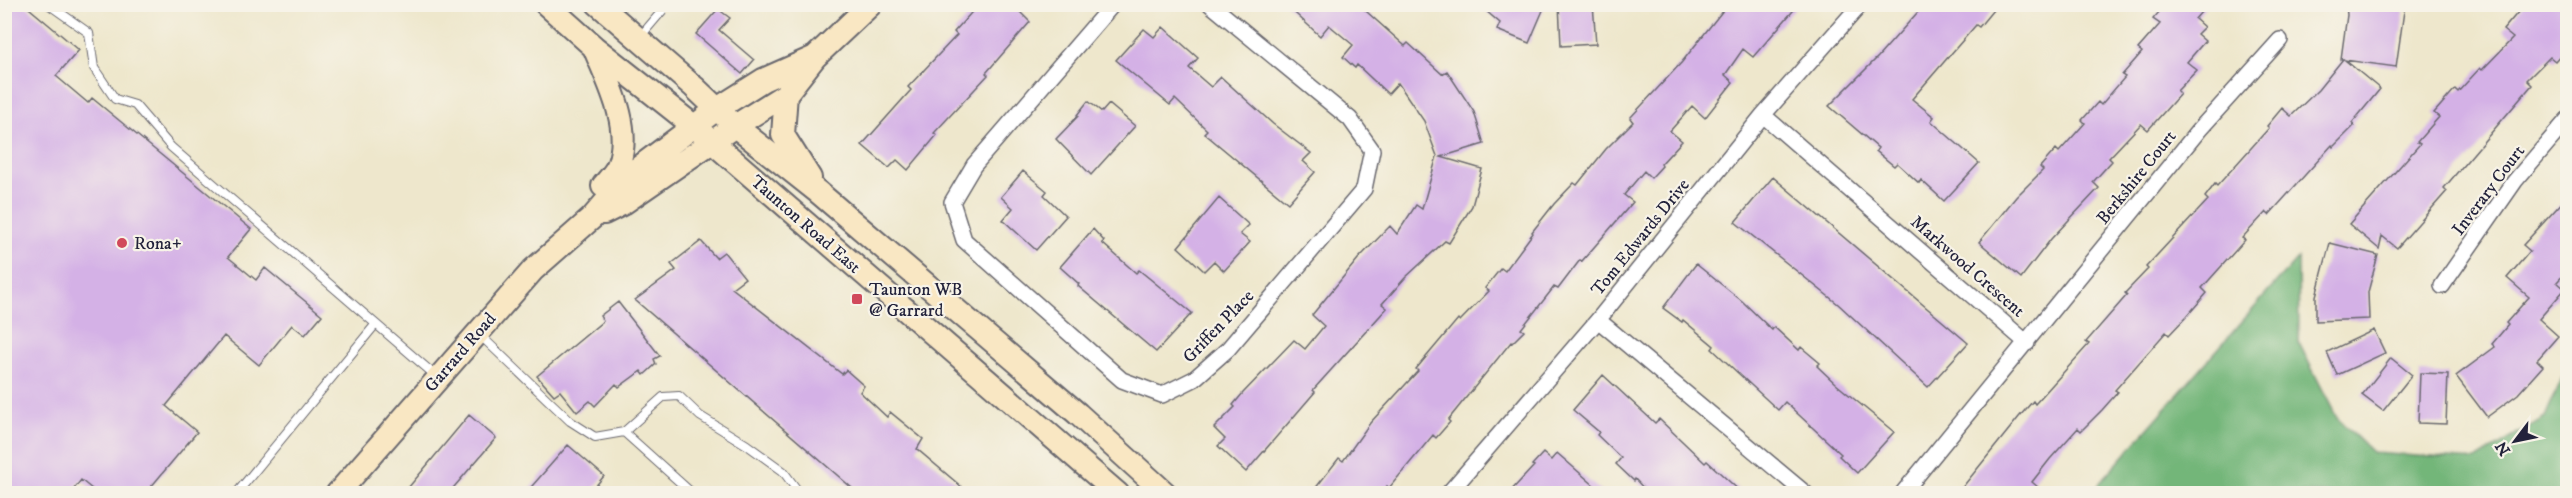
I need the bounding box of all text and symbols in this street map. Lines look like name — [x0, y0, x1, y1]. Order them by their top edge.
street label: Berkshire Court — [2092, 126, 2181, 229]
street label: Inverary Court — [2448, 141, 2530, 240]
street label: Taunton Road East — [746, 171, 865, 279]
street label: Tom Edwards Drive — [1587, 175, 1695, 301]
street label: Markwood Crescent — [1906, 211, 2029, 322]
place label: Rona+ — [134, 233, 182, 255]
marker: Rona+ — [115, 236, 129, 250]
place label: Taunton WB @ Garrard — [869, 279, 962, 322]
street label: Griffen Place — [1178, 285, 1259, 368]
marker: Taunton WB @ Garrard — [850, 292, 864, 306]
street label: Garrard Road — [420, 308, 501, 397]
north arrow — [2485, 411, 2545, 471]
text: N — [2491, 438, 2515, 459]

